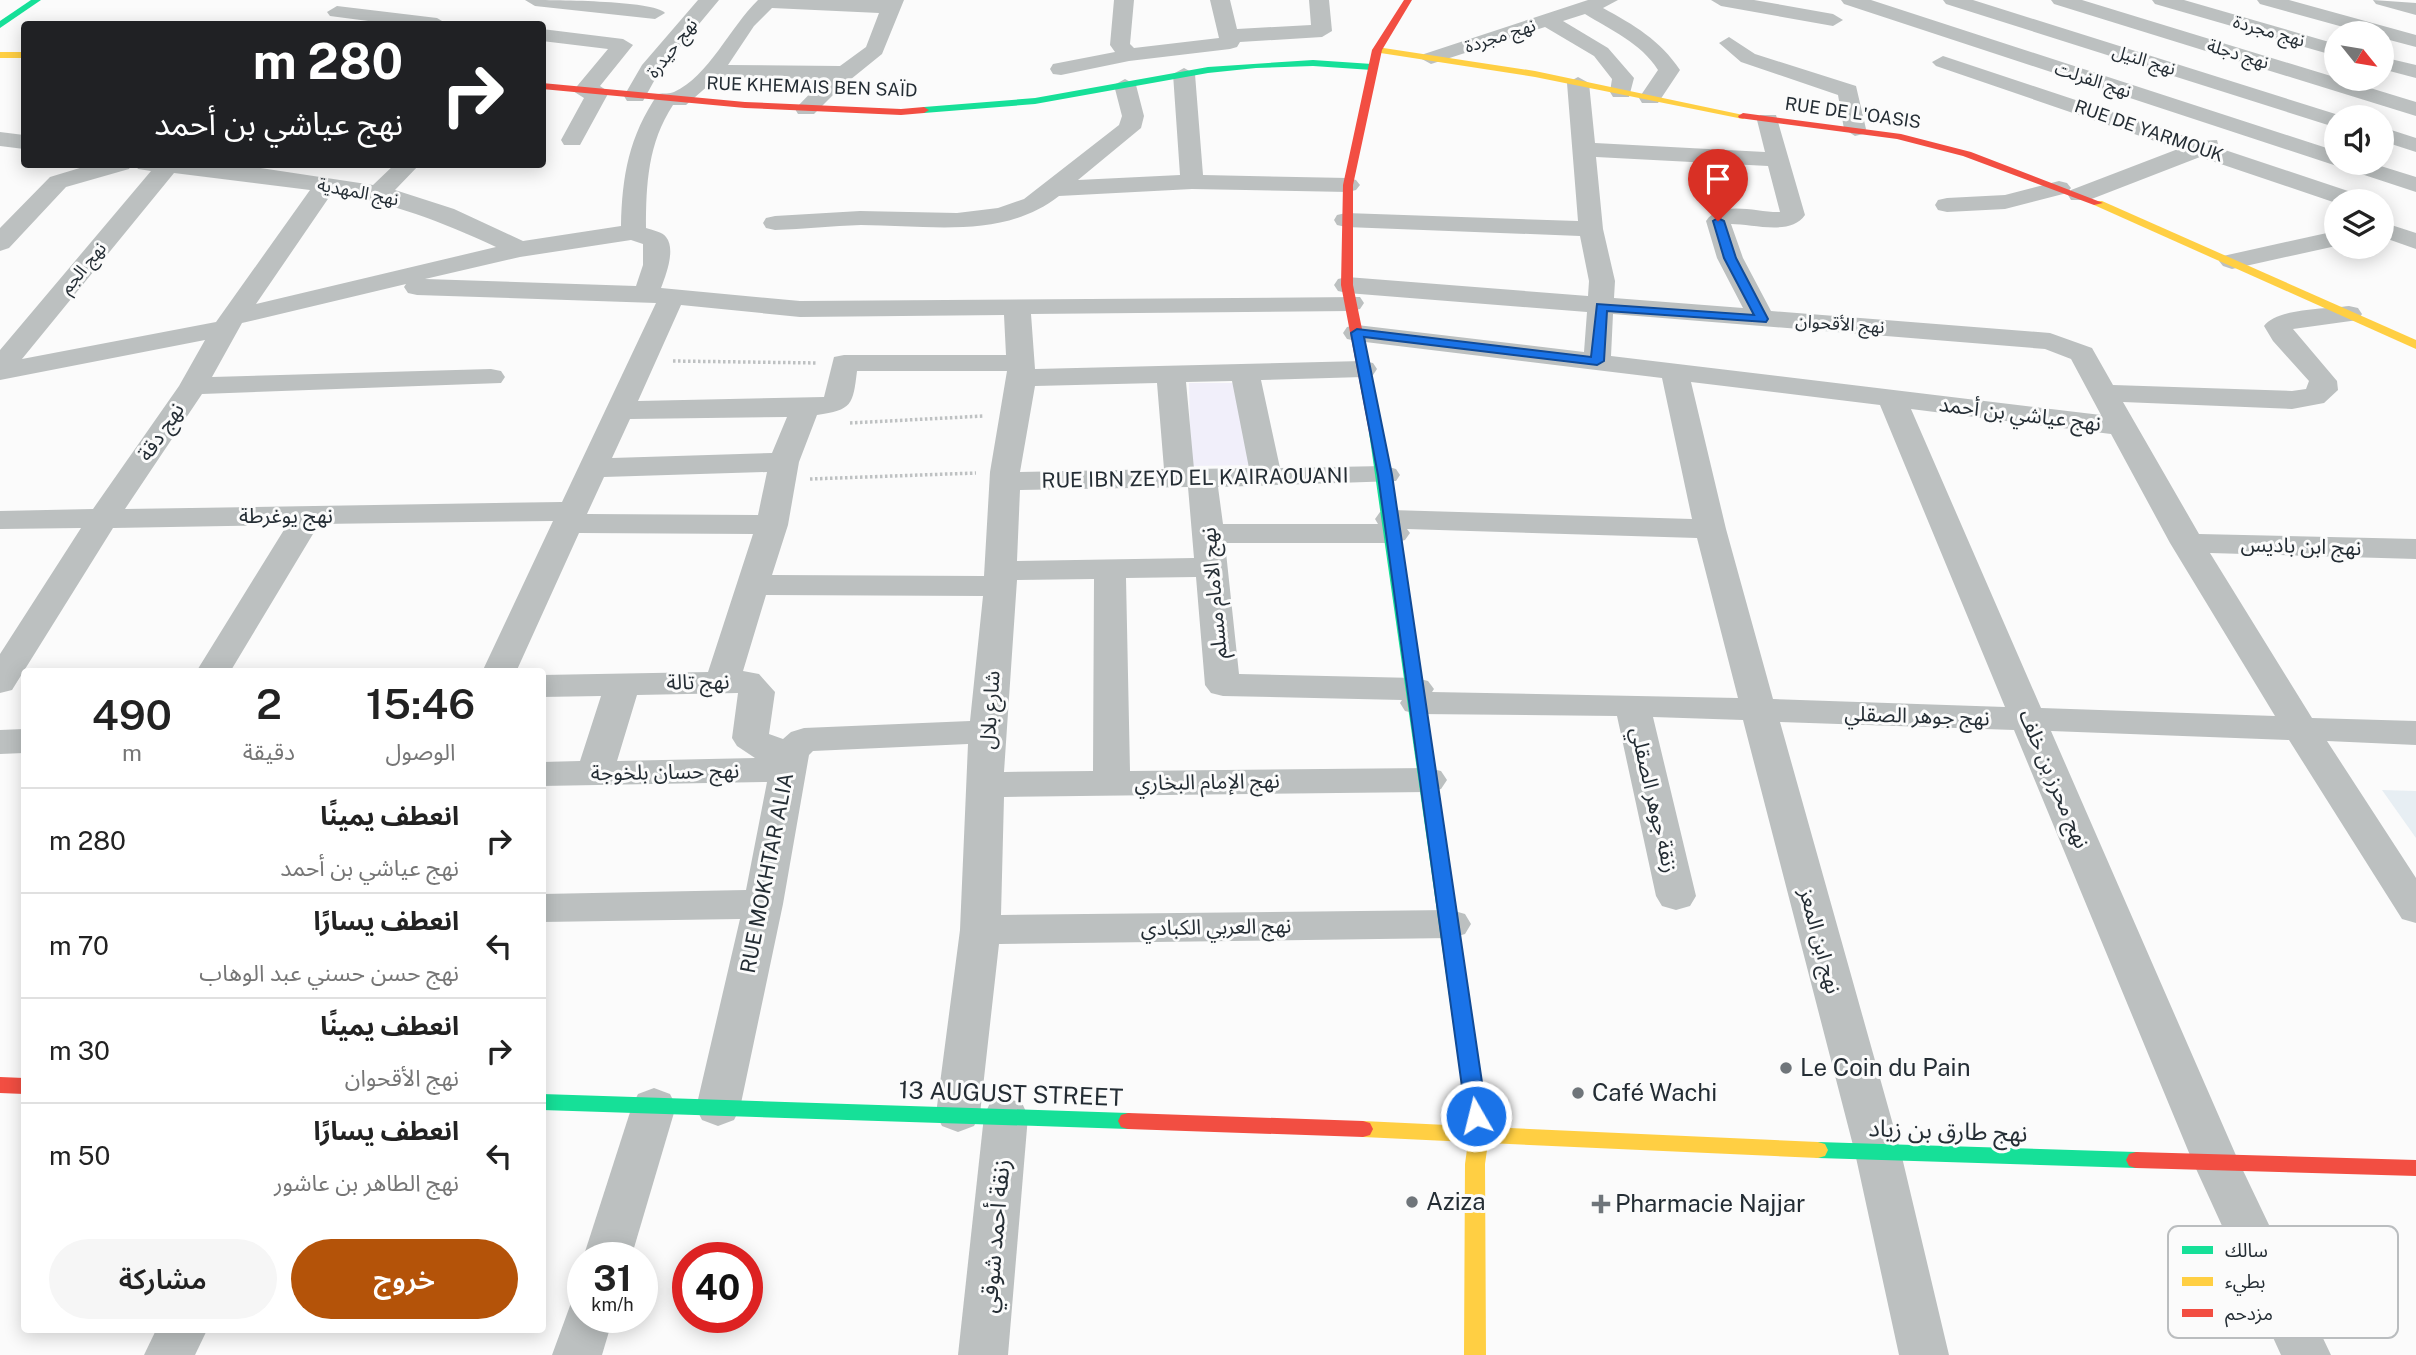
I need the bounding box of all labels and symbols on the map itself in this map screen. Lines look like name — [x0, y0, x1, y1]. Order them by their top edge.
street label: نهج مجردة — [2230, 10, 2307, 54]
street label: نهج حيدرة — [642, 14, 704, 84]
street label: نهج مجردة — [1462, 14, 1539, 60]
north arrow — [2324, 21, 2394, 91]
street label: نهج دجلة — [2204, 34, 2272, 76]
street label: نهج النيل — [2109, 40, 2178, 82]
street label: نهج الفرلت — [2051, 57, 2134, 105]
street label: RUE KHEMAIS BEN SAÏD — [706, 71, 918, 101]
street label: RUE DE L'OASIS — [1784, 93, 1922, 132]
street label: RUE DE YARMOUK — [2072, 95, 2226, 166]
pin — [1688, 149, 1748, 221]
street label: نهج المهدية — [315, 173, 400, 213]
street label: نهج الجم — [55, 238, 112, 300]
street label: نهج الأقحوان — [1794, 310, 1885, 340]
street label: نهج عياشي بن أحمد — [1937, 391, 2103, 440]
street label: نهج دقة — [132, 398, 192, 467]
street label: RUE IBN ZEYD EL KAIRAOUANI — [1041, 462, 1349, 493]
street label: نهج يوغرطة — [239, 503, 333, 531]
street label: نهج الامام مسلم — [1195, 526, 1236, 660]
street label: نهج ابن باديس — [2240, 531, 2362, 563]
street label: نهج تالة — [666, 668, 730, 698]
street label: شارع بلال — [974, 670, 1008, 750]
street label: نهج جوهر الصقلي — [1844, 700, 1990, 734]
street label: نهج محرز بن خلف — [2011, 706, 2095, 853]
street label: زنقة جوهر الصقلي — [1622, 725, 1683, 876]
street label: نهج حسان بلخوجة — [590, 758, 740, 788]
street label: نهج الإمام البخاري — [1134, 768, 1280, 799]
street label: RUE MOKHTAR ALIA — [735, 770, 798, 975]
street label: نهج ابن المعز — [1791, 885, 1847, 997]
street label: نهج العربي الكبادي — [1140, 913, 1292, 944]
place label: Le Coin du Pain — [1800, 1053, 1971, 1081]
marker: Le Coin du Pain — [1778, 1060, 1794, 1076]
street label: 13 AUGUST STREET — [898, 1075, 1124, 1111]
place label: Café Wachi — [1592, 1078, 1717, 1106]
position arrow — [1439, 1079, 1513, 1153]
marker: Café Wachi — [1570, 1085, 1586, 1101]
street label: نهج طارق بن زياد — [1868, 1113, 2028, 1151]
street label: زنقة أحمد شوقي — [972, 1158, 1020, 1315]
place label: Aziza — [1426, 1187, 1486, 1215]
place label: Pharmacie Najjar — [1615, 1189, 1805, 1217]
marker: Aziza — [1404, 1194, 1420, 1210]
marker: Pharmacie Najjar — [1593, 1196, 1609, 1212]
legend — [2168, 1226, 2398, 1338]
text: سالك — [2225, 1239, 2268, 1261]
speed limit sign: 40 — [672, 1242, 763, 1333]
text: بطيء — [2225, 1270, 2265, 1296]
text: مزدحم — [2225, 1302, 2273, 1328]

